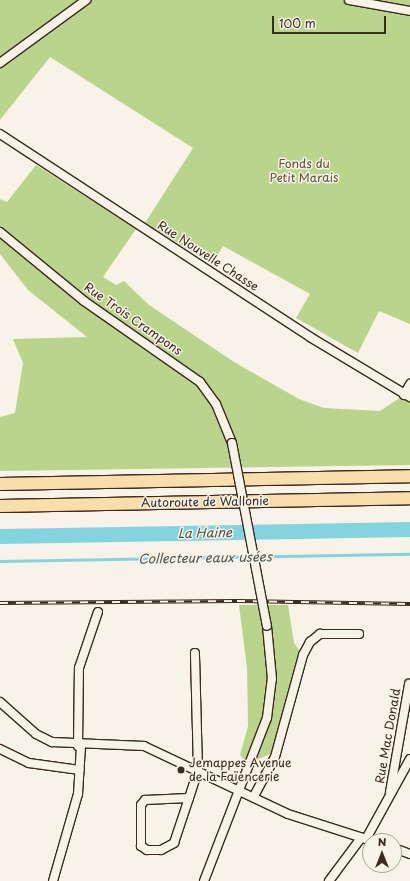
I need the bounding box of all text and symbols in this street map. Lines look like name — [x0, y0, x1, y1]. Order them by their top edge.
scale bar — [274, 8, 388, 34]
text: 100 m — [279, 14, 316, 32]
park label: Fonds du Petit Marais — [269, 157, 339, 185]
street label: Rue Nouvelle Chasse — [154, 217, 262, 295]
street label: Rue Trois Crampons — [81, 279, 185, 359]
street label: Autoroute de Wallonie — [140, 494, 270, 510]
water label: La Haine — [177, 525, 233, 541]
water label: Collecteur eaux usées — [138, 549, 272, 567]
street label: Rue Mac Donald — [373, 687, 403, 785]
place label: Jemappes Avenue de la Faïencerie — [189, 756, 291, 784]
marker: Jemappes Avenue de la Faïencerie — [176, 765, 186, 775]
north arrow — [362, 833, 402, 873]
text: N — [378, 833, 386, 850]

